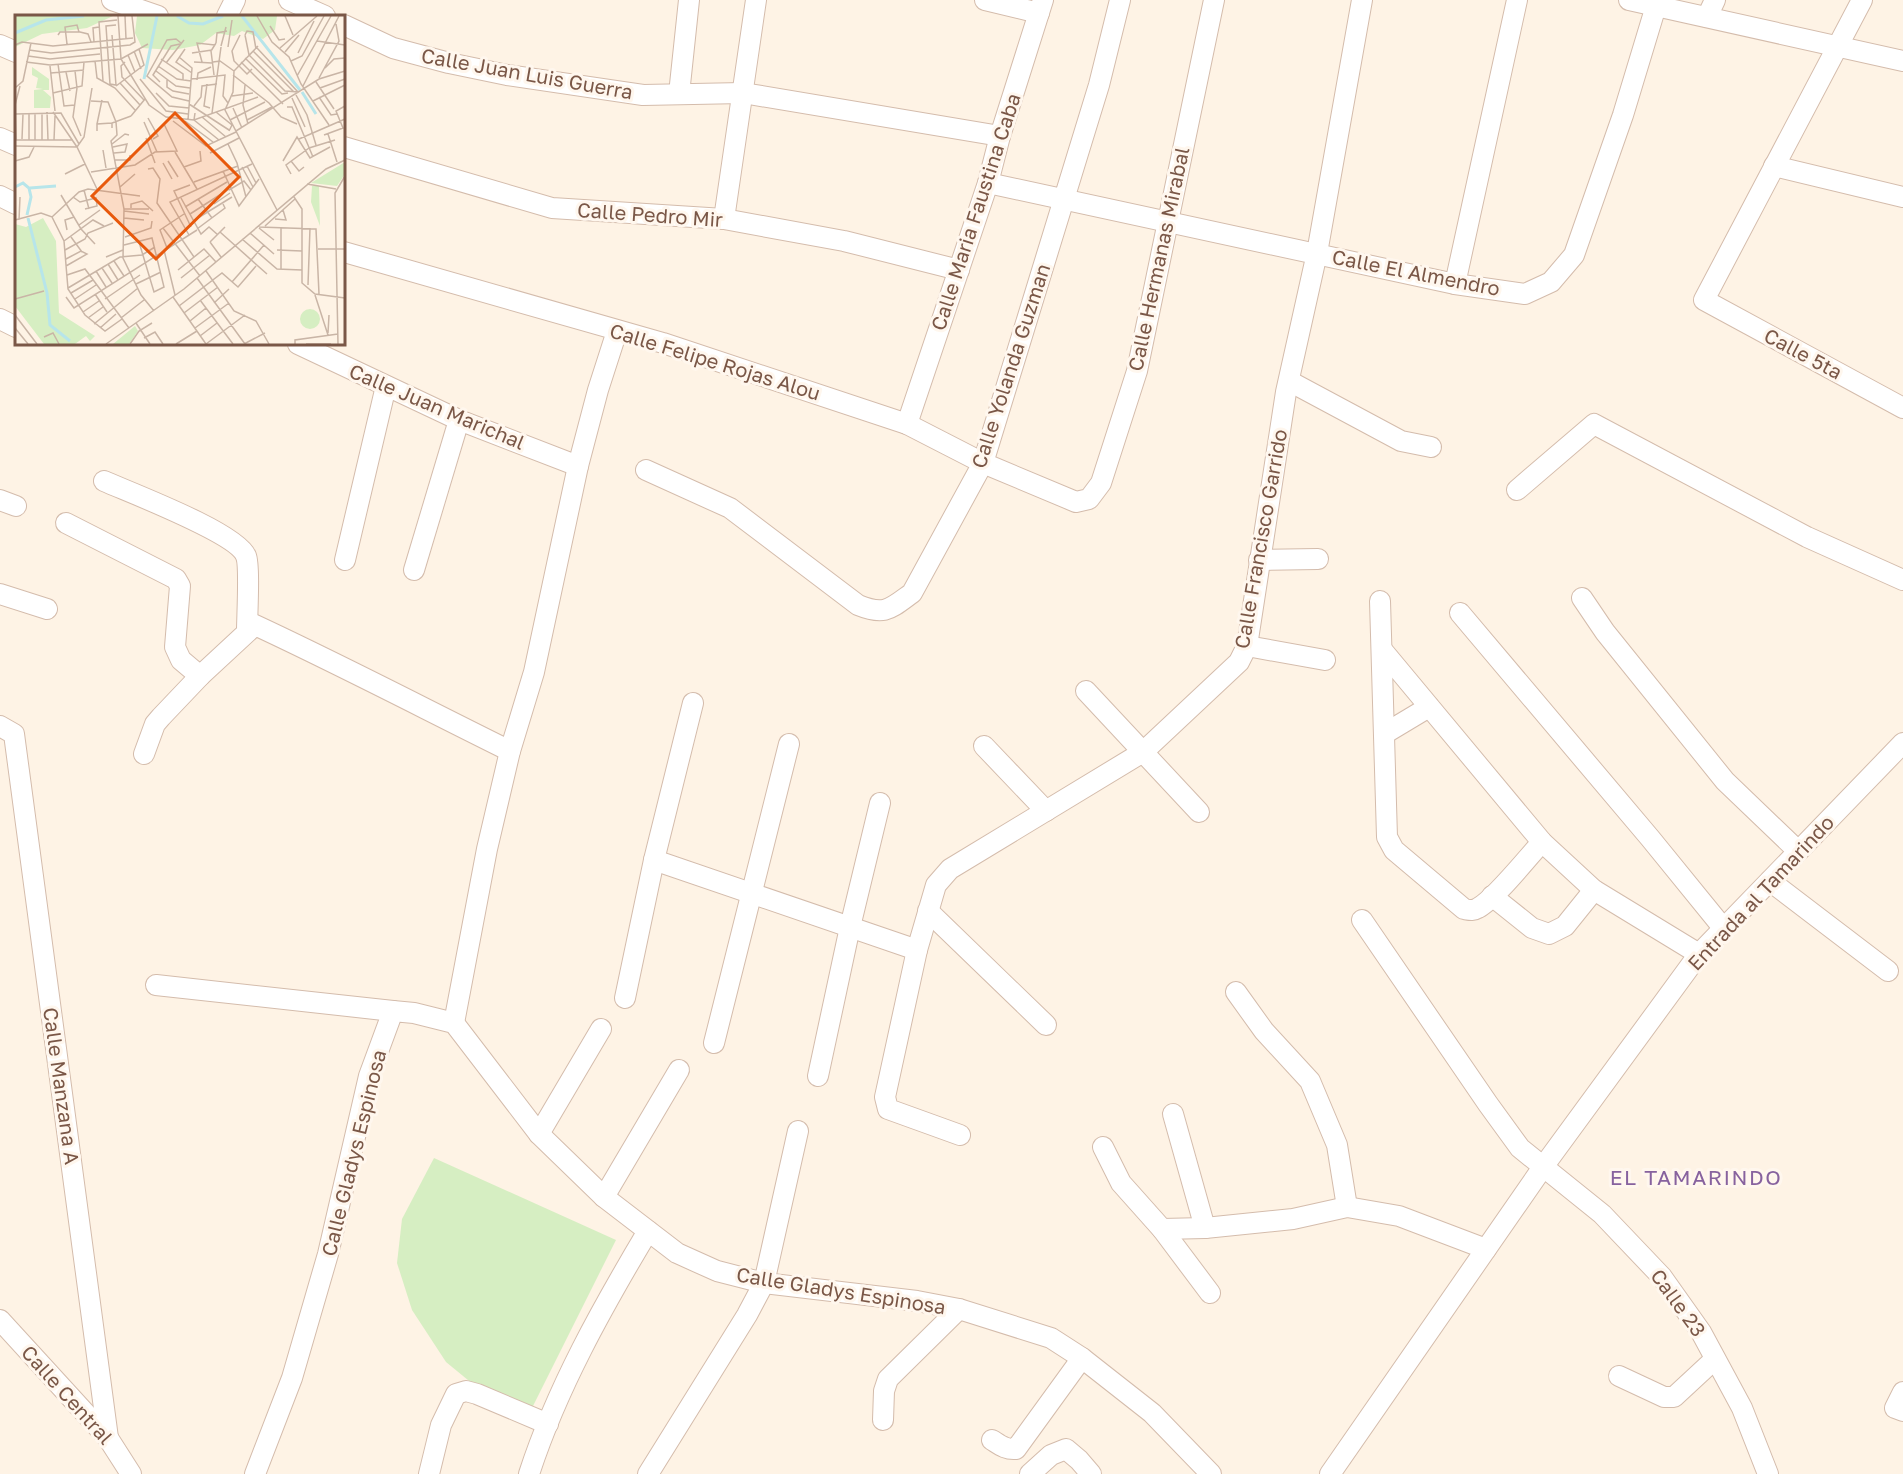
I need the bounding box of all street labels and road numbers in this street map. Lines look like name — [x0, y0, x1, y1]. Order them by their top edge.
street label: Calle Juan Luis Guerra — [419, 43, 635, 103]
street label: Calle Maria Faustina Caba — [925, 90, 1025, 333]
street label: Calle Hermanas Mirabal — [1123, 145, 1194, 373]
street label: Calle Pedro Mir — [576, 197, 724, 231]
street label: Calle El Almendro — [1330, 244, 1502, 300]
street label: Calle Yolanda Guzman — [966, 260, 1054, 471]
street label: Calle Felipe Rojas Alou — [607, 318, 824, 405]
street label: Calle 5ta — [1760, 323, 1847, 384]
street label: Calle Juan Marichal — [346, 358, 529, 454]
street label: Calle Francisco Garrido — [1229, 427, 1291, 651]
street label: Entrada al Tamarindo — [1682, 810, 1838, 975]
street label: Calle Manzana A — [39, 1006, 85, 1166]
street label: Calle Gladys Espinosa — [316, 1047, 390, 1258]
street label: Calle Gladys Espinosa — [735, 1262, 948, 1318]
street label: Calle 23 — [1646, 1264, 1711, 1341]
street label: Calle Central — [17, 1340, 118, 1449]

